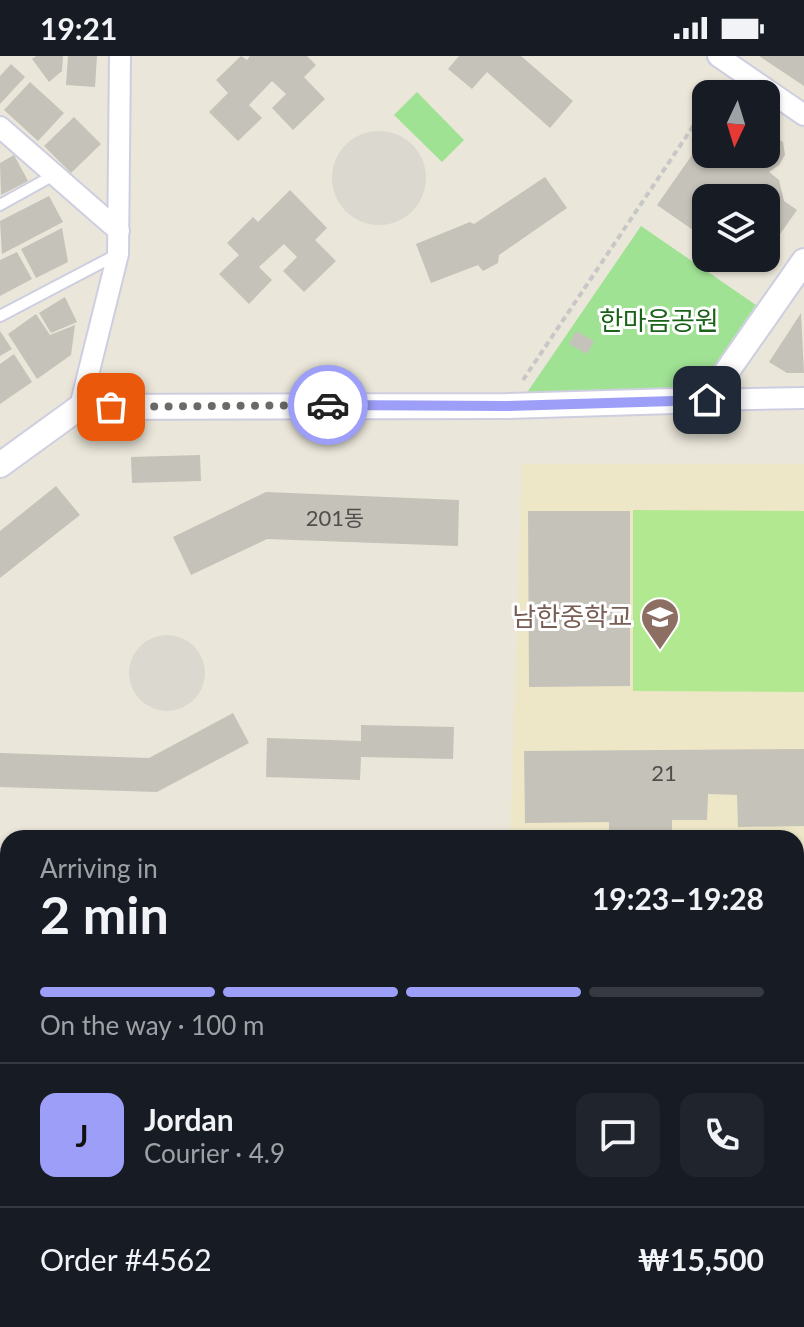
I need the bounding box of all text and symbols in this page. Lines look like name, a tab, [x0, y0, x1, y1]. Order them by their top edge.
text: 19:21	[40, 10, 117, 46]
north arrow	[692, 80, 780, 168]
map controls	[692, 80, 780, 272]
button: layers	[692, 184, 780, 272]
park label: 한마음공원	[599, 304, 719, 336]
courier	[288, 365, 368, 445]
pin	[673, 366, 741, 434]
pin	[77, 373, 145, 441]
icon: home	[685, 378, 729, 422]
icon: car	[306, 383, 350, 427]
icon: bag	[89, 385, 133, 429]
house number: 201동	[306, 504, 364, 531]
school or university icon: 남한중학교	[639, 596, 681, 651]
place label: 남한중학교	[512, 600, 632, 632]
house number: 21	[651, 759, 677, 786]
text: Arriving in	[40, 852, 158, 884]
text: 19:23–19:28	[592, 880, 764, 916]
text: 2 min	[40, 883, 169, 945]
text: On the way · 100 m	[40, 1009, 264, 1041]
button: chat	[576, 1093, 660, 1177]
button: phone	[680, 1093, 764, 1177]
text: Jordan	[144, 1101, 234, 1137]
text: J	[76, 1117, 88, 1153]
text: Courier · 4.9	[144, 1137, 285, 1169]
text: Order #4562	[40, 1241, 212, 1277]
text: ₩15,500	[638, 1241, 764, 1277]

